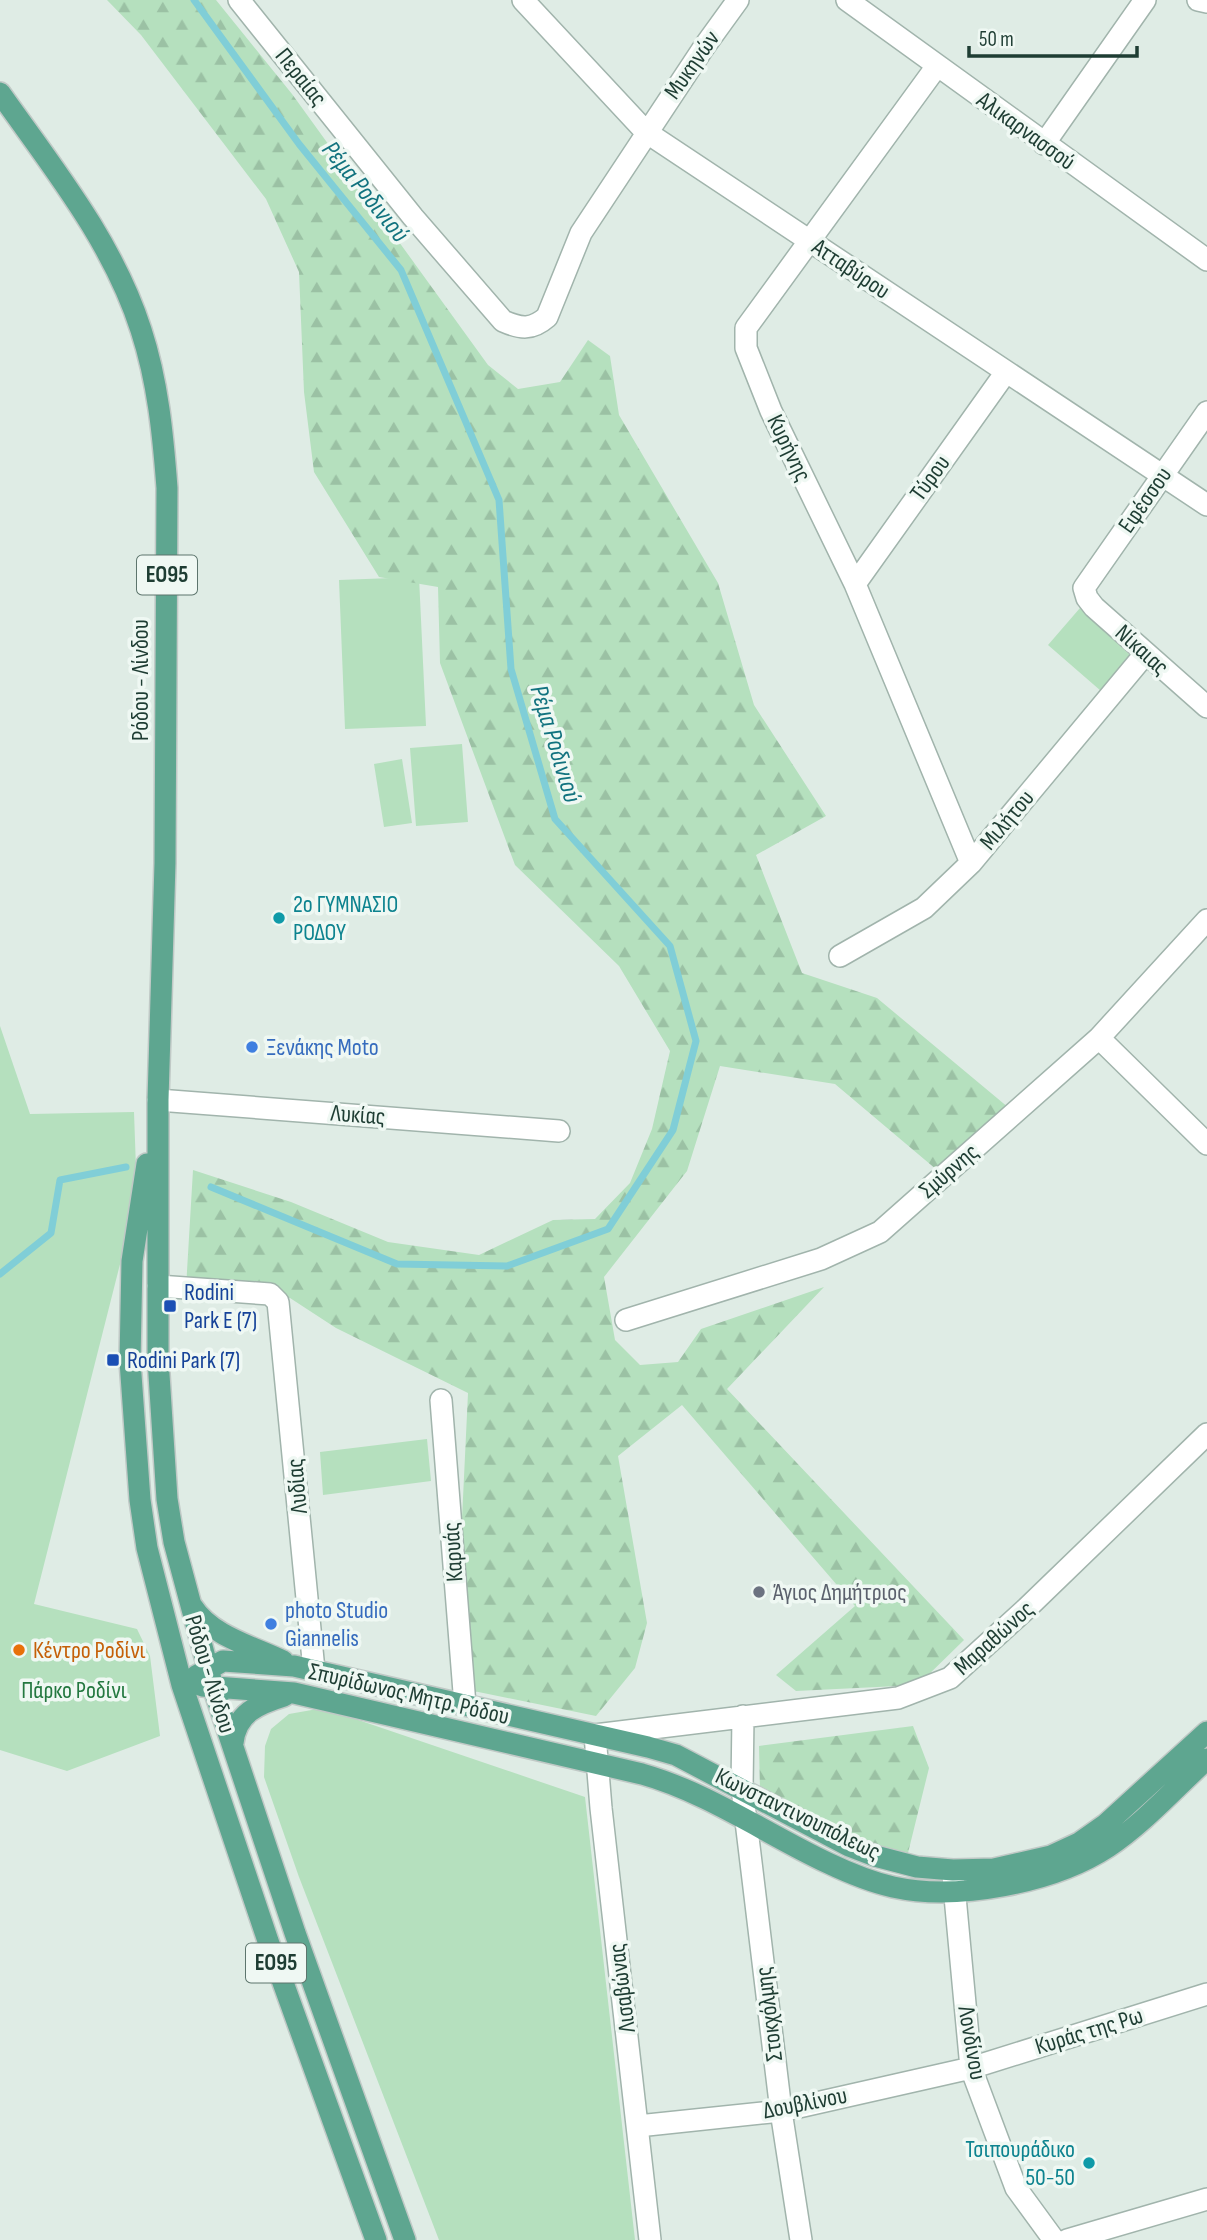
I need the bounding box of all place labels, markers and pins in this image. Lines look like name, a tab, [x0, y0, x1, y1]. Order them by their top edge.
place label: 2ο ΓΥΜΝΑΣΙΟ ΡΟΔΟΥ	[293, 890, 398, 947]
marker: 2ο ΓΥΜΝΑΣΙΟ ΡΟΔΟΥ	[271, 910, 287, 926]
place label: Ξενάκης Moto	[266, 1033, 379, 1062]
marker: Ξενάκης Moto	[244, 1039, 260, 1055]
place label: Rodini Park E (7)	[184, 1278, 257, 1335]
marker: Rodini Park E (7)	[162, 1298, 178, 1314]
place label: Rodini Park (7)	[127, 1346, 240, 1375]
marker: Rodini Park (7)	[105, 1352, 121, 1368]
place label: Άγιος Δημήτριος	[773, 1578, 907, 1607]
marker: Άγιος Δημήτριος	[751, 1584, 767, 1600]
place label: photo Studio Giannelis	[285, 1596, 388, 1653]
marker: photo Studio Giannelis	[263, 1616, 279, 1632]
place label: Κέντρο Ροδίνι	[33, 1636, 146, 1665]
marker: Κέντρο Ροδίνι	[11, 1642, 27, 1658]
place label: Τσιπουράδικο 50-50	[965, 2135, 1075, 2192]
marker: Τσιπουράδικο 50-50	[1081, 2155, 1097, 2171]

